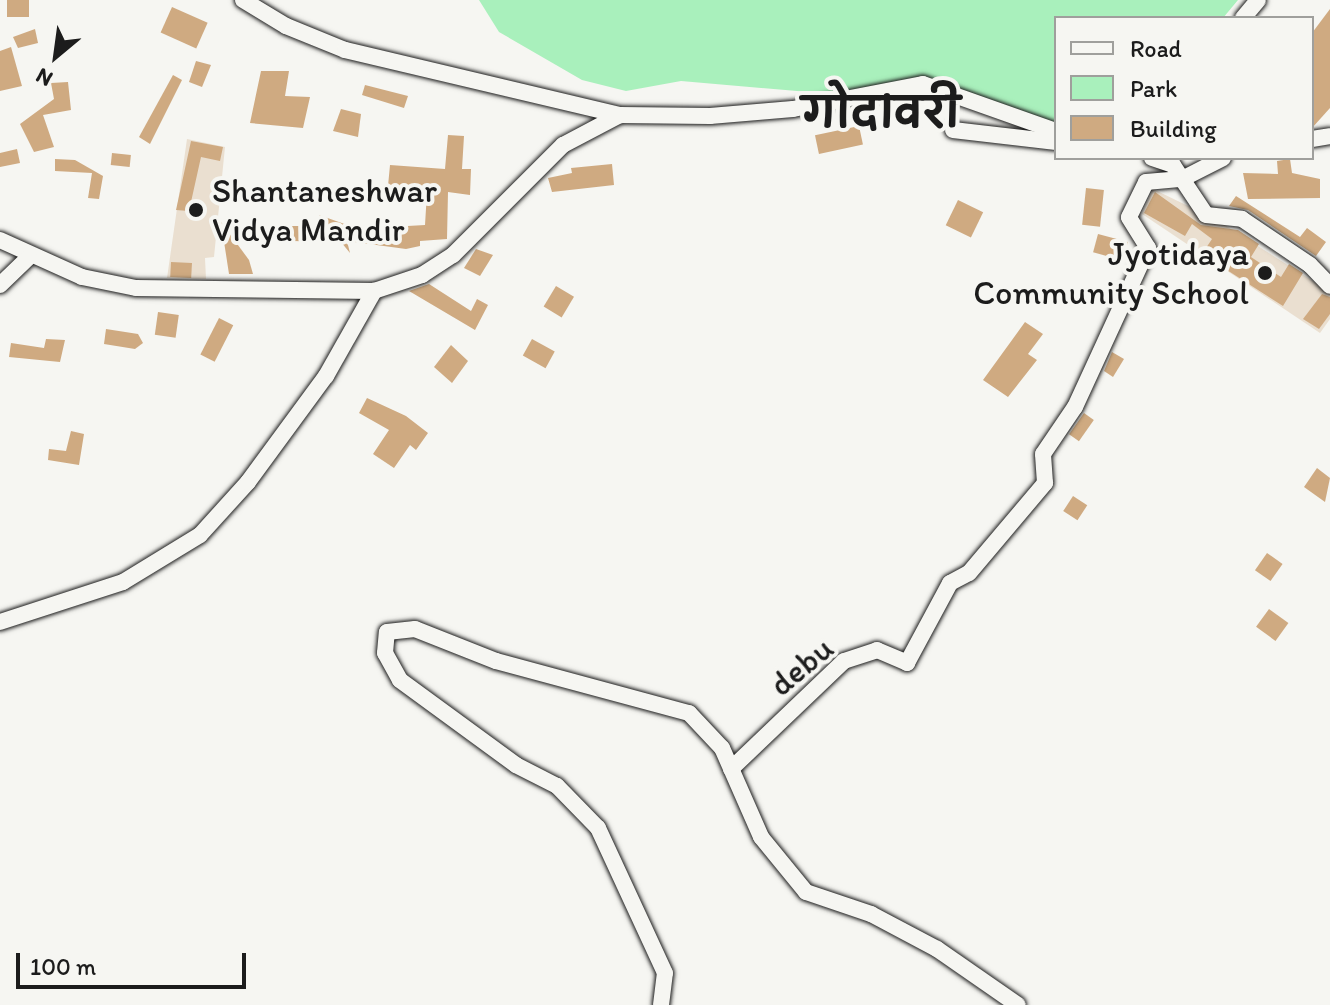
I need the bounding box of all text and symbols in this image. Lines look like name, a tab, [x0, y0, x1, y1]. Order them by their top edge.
north arrow	[16, 16, 96, 96]
legend	[1054, 16, 1314, 160]
text: Road	[1130, 34, 1182, 63]
text: N	[31, 62, 57, 93]
text: Park	[1130, 74, 1177, 103]
district label: गोदावरी	[802, 88, 960, 138]
text: Building	[1130, 114, 1217, 143]
place label: Shantaneshwar Vidya Mandir	[212, 170, 437, 250]
marker: Shantaneshwar Vidya Mandir	[187, 201, 205, 219]
place label: Jyotidaya Community School	[974, 233, 1249, 312]
marker: Jyotidaya Community School	[1256, 264, 1274, 282]
street label: debu	[761, 628, 841, 704]
scale bar	[20, 937, 250, 987]
text: 100 m	[30, 952, 96, 981]

